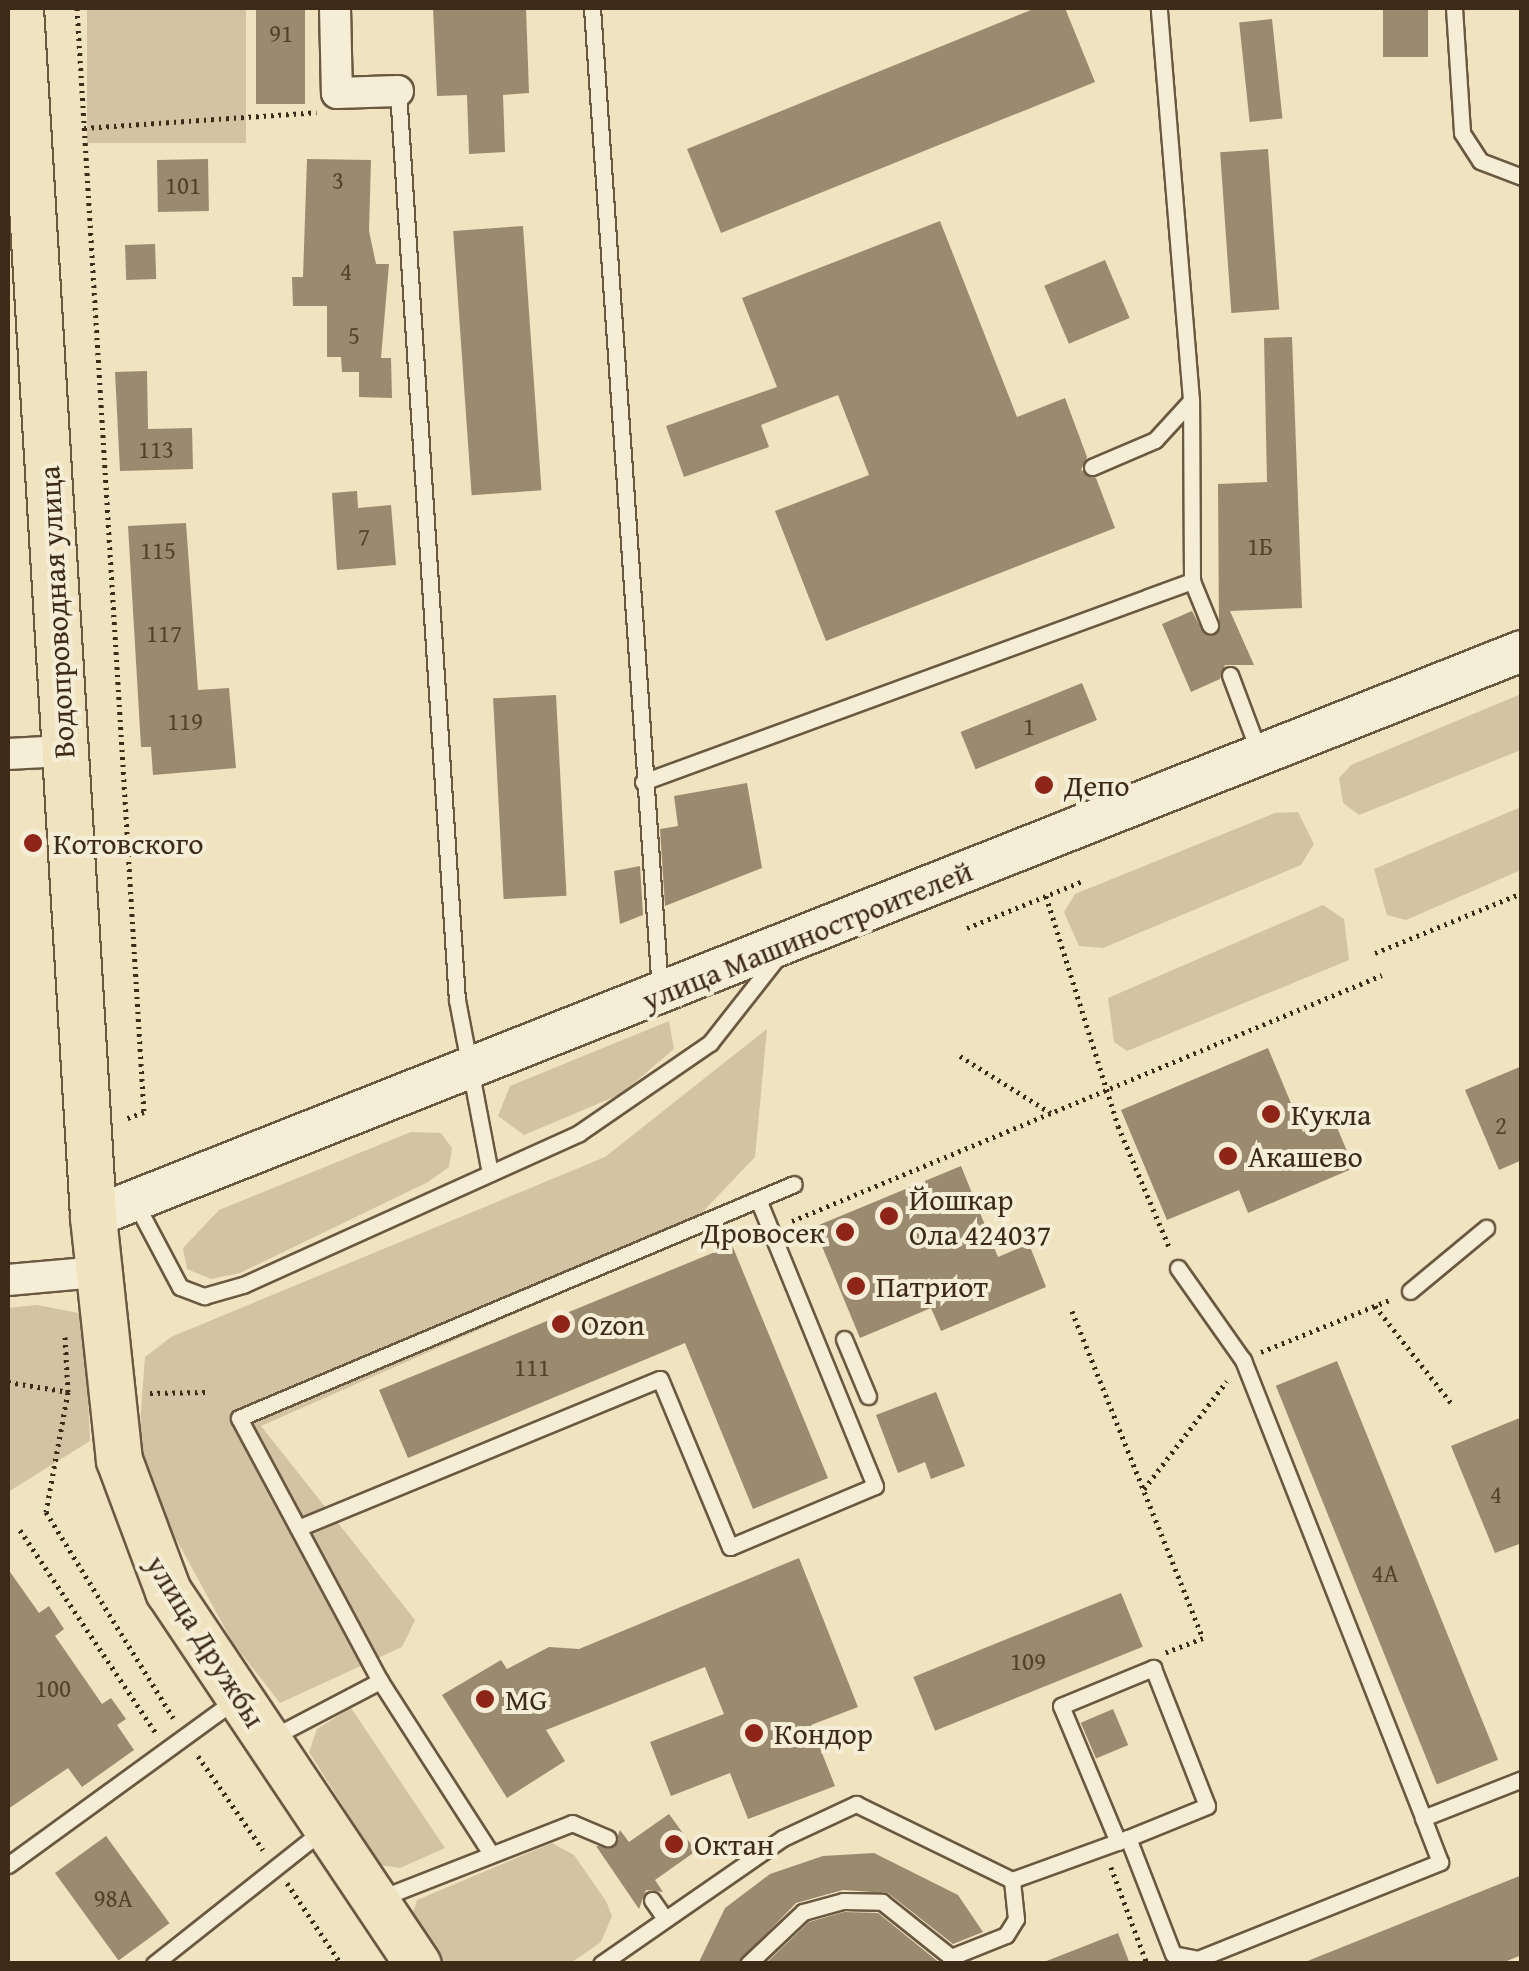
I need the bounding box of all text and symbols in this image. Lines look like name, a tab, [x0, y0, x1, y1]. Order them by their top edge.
house number: 91	[269, 18, 293, 48]
house number: 3	[332, 165, 344, 195]
house number: 101	[165, 170, 201, 200]
house number: 4	[340, 256, 352, 286]
house number: 5	[348, 320, 360, 350]
house number: 113	[138, 434, 174, 464]
street label: Водопроводная улица	[30, 465, 82, 759]
house number: 7	[358, 521, 370, 551]
house number: 1Б	[1247, 531, 1273, 561]
house number: 115	[140, 535, 176, 565]
house number: 117	[146, 618, 182, 648]
house number: 119	[167, 706, 203, 736]
house number: 1	[1023, 711, 1035, 741]
place label: Депо	[1064, 767, 1129, 803]
marker: Депо	[1033, 774, 1055, 796]
place label: Котовского	[53, 825, 203, 861]
marker: Котовского	[22, 832, 44, 854]
street label: улица Машиностроителей	[637, 852, 977, 1018]
place label: Кукла	[1291, 1096, 1371, 1132]
marker: Кукла	[1260, 1103, 1282, 1125]
house number: 2	[1495, 1110, 1507, 1140]
place label: Акашево	[1248, 1138, 1363, 1174]
marker: Акашево	[1217, 1145, 1239, 1167]
place label: Йошкар Ола 424037	[909, 1181, 1051, 1252]
marker: Йошкар Ола 424037	[878, 1205, 900, 1227]
place label: Дровосек	[701, 1214, 825, 1250]
marker: Дровосек	[834, 1221, 856, 1243]
place label: Патриот	[876, 1268, 988, 1304]
marker: Патриот	[845, 1275, 867, 1297]
place label: Ozon	[581, 1306, 645, 1342]
marker: Ozon	[550, 1313, 572, 1335]
house number: 111	[514, 1352, 550, 1382]
house number: 4	[1490, 1479, 1502, 1509]
street label: улица Дружбы	[139, 1548, 273, 1734]
house number: 4А	[1371, 1558, 1399, 1588]
house number: 109	[1010, 1646, 1046, 1676]
house number: 100	[35, 1673, 71, 1703]
place label: MG	[505, 1681, 547, 1717]
marker: MG	[474, 1688, 496, 1710]
place label: Кондор	[774, 1715, 873, 1751]
marker: Кондор	[743, 1722, 765, 1744]
place label: Октан	[694, 1826, 774, 1862]
marker: Октан	[663, 1833, 685, 1855]
house number: 98А	[93, 1883, 133, 1913]

